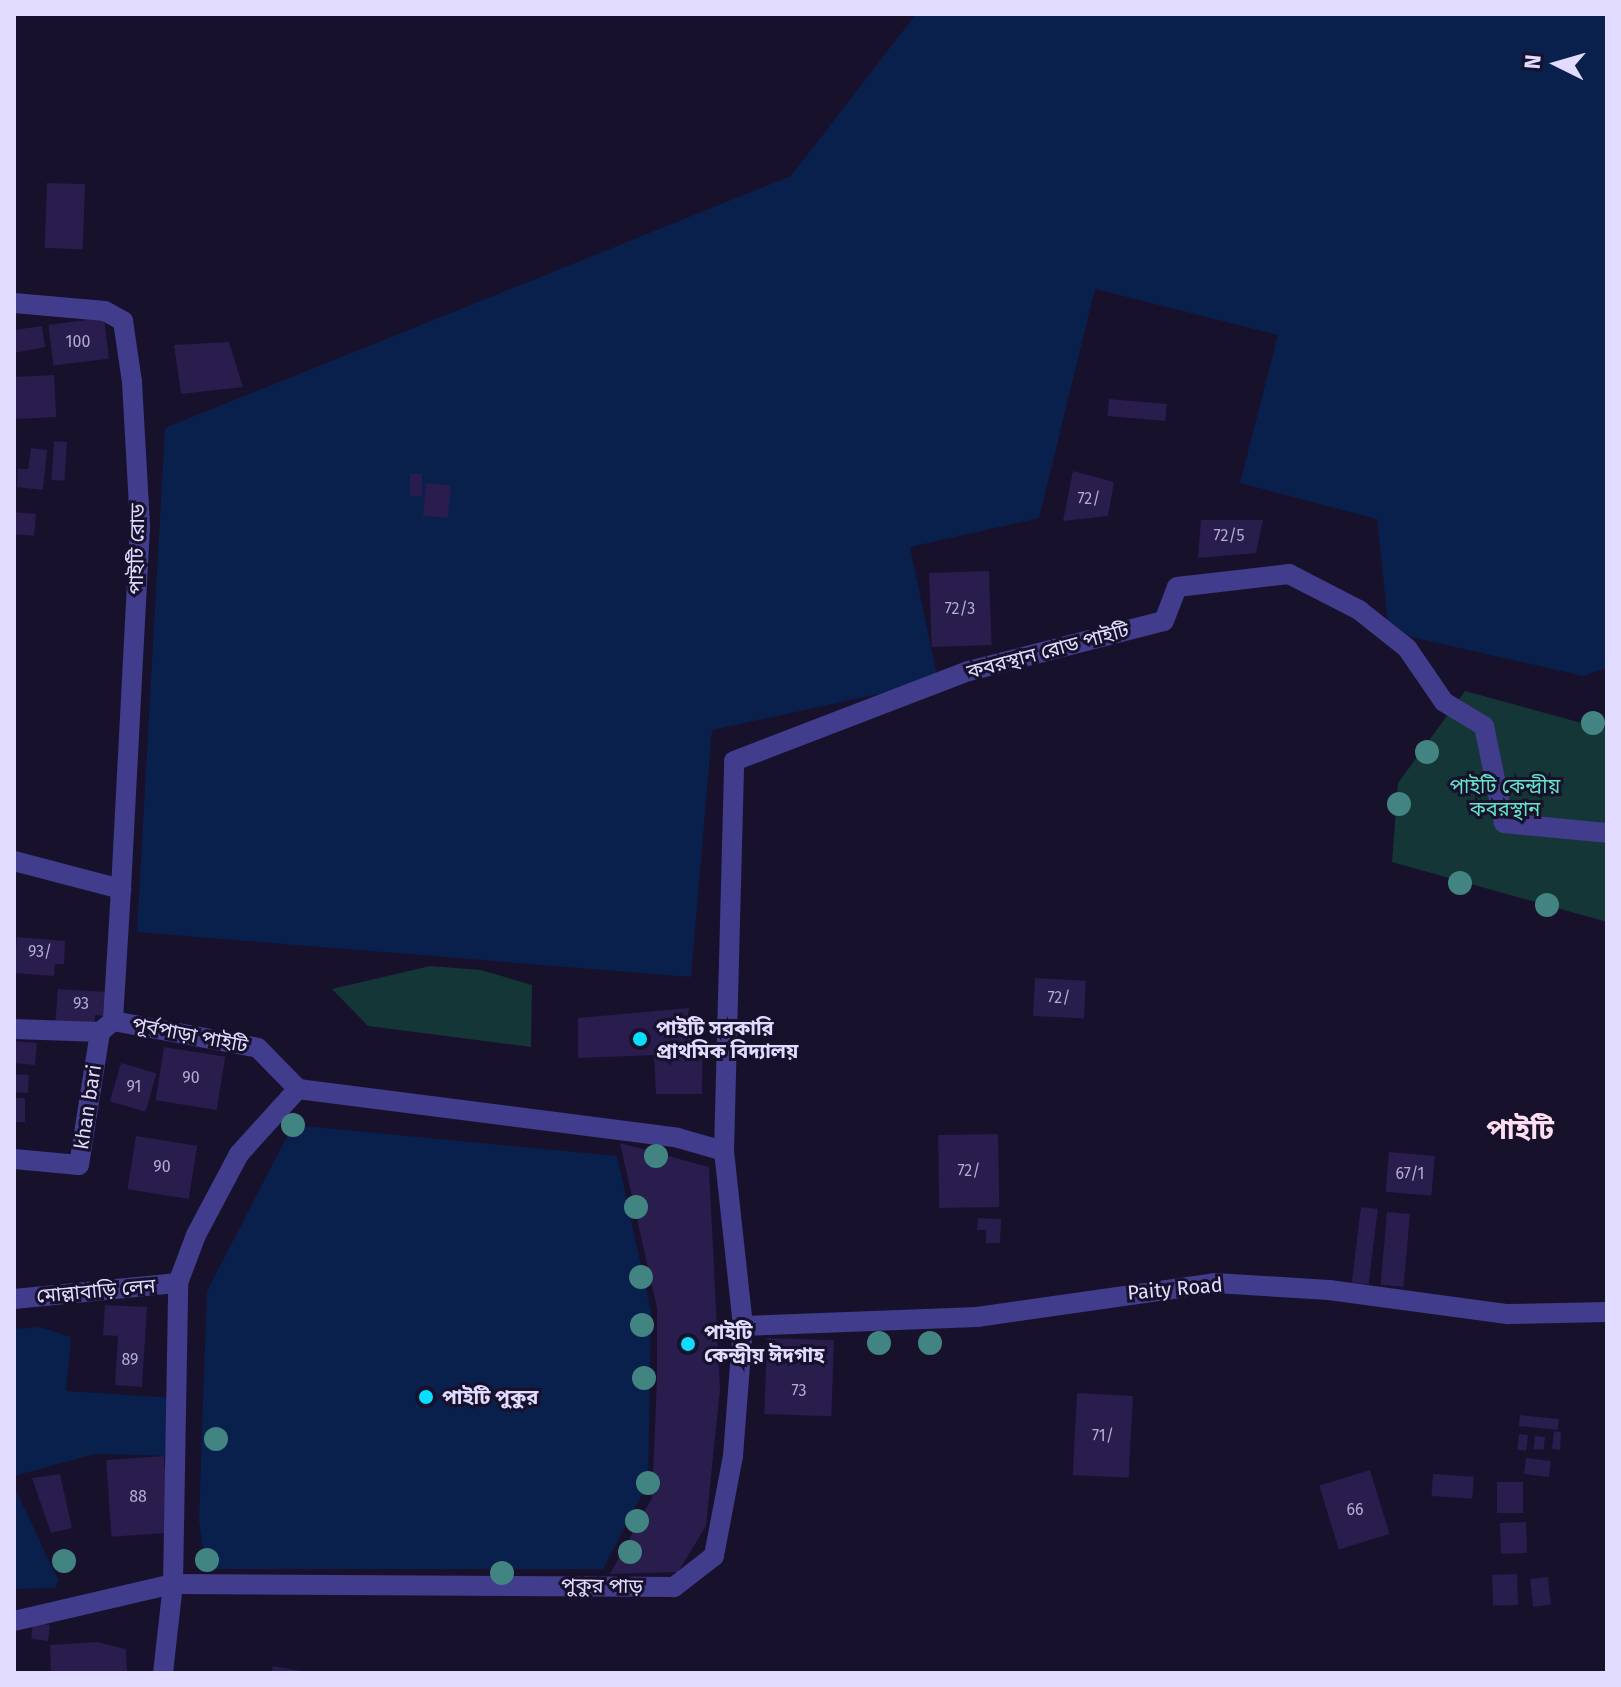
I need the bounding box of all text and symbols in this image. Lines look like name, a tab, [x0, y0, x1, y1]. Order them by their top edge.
north arrow	[1517, 24, 1597, 104]
text: N	[1519, 53, 1547, 70]
house number: 100	[66, 332, 90, 352]
house number: 72/	[1077, 489, 1101, 509]
street label: পাইটি রোড	[124, 504, 150, 594]
house number: 72/5	[1214, 526, 1244, 546]
house number: 72/3	[945, 599, 975, 619]
street label: কবরস্থান রোড পাইটি	[964, 618, 1132, 684]
park label: পাইটি কেন্দ্রীয় কবরস্থান	[1450, 774, 1560, 821]
house number: 93/	[28, 942, 52, 962]
house number: 72/	[1047, 988, 1071, 1008]
house number: 93	[73, 994, 89, 1014]
street label: পূর্বপাড়া পাইটি	[130, 1012, 250, 1058]
place label: পাইটি সরকারি প্রাথমিক বিদ্যালয়	[656, 1016, 798, 1063]
marker: পাইটি সরকারি প্রাথমিক বিদ্যালয়	[631, 1030, 649, 1048]
street label: khan bari	[69, 1063, 107, 1151]
house number: 90	[182, 1068, 200, 1088]
house number: 91	[126, 1077, 142, 1097]
district label: পাইটি	[1486, 1113, 1554, 1147]
house number: 90	[153, 1157, 171, 1177]
house number: 72/	[957, 1161, 981, 1181]
house number: 67/1	[1396, 1164, 1424, 1184]
street label: Paity Road	[1126, 1273, 1224, 1305]
street label: মোল্লাবাড়ি লেন	[35, 1274, 157, 1308]
place label: পাইটি কেন্দ্রীয় ঈদগাহ	[704, 1320, 824, 1367]
marker: পাইটি কেন্দ্রীয় ঈদগাহ	[679, 1335, 697, 1353]
house number: 89	[122, 1350, 138, 1370]
house number: 73	[792, 1381, 806, 1401]
place label: পাইটি পুকুর	[442, 1385, 538, 1409]
marker: পাইটি পুকুর	[417, 1388, 435, 1406]
house number: 71/	[1092, 1426, 1114, 1446]
house number: 88	[129, 1487, 147, 1507]
house number: 66	[1346, 1500, 1364, 1520]
street label: পুকুর পাড়	[561, 1573, 643, 1599]

